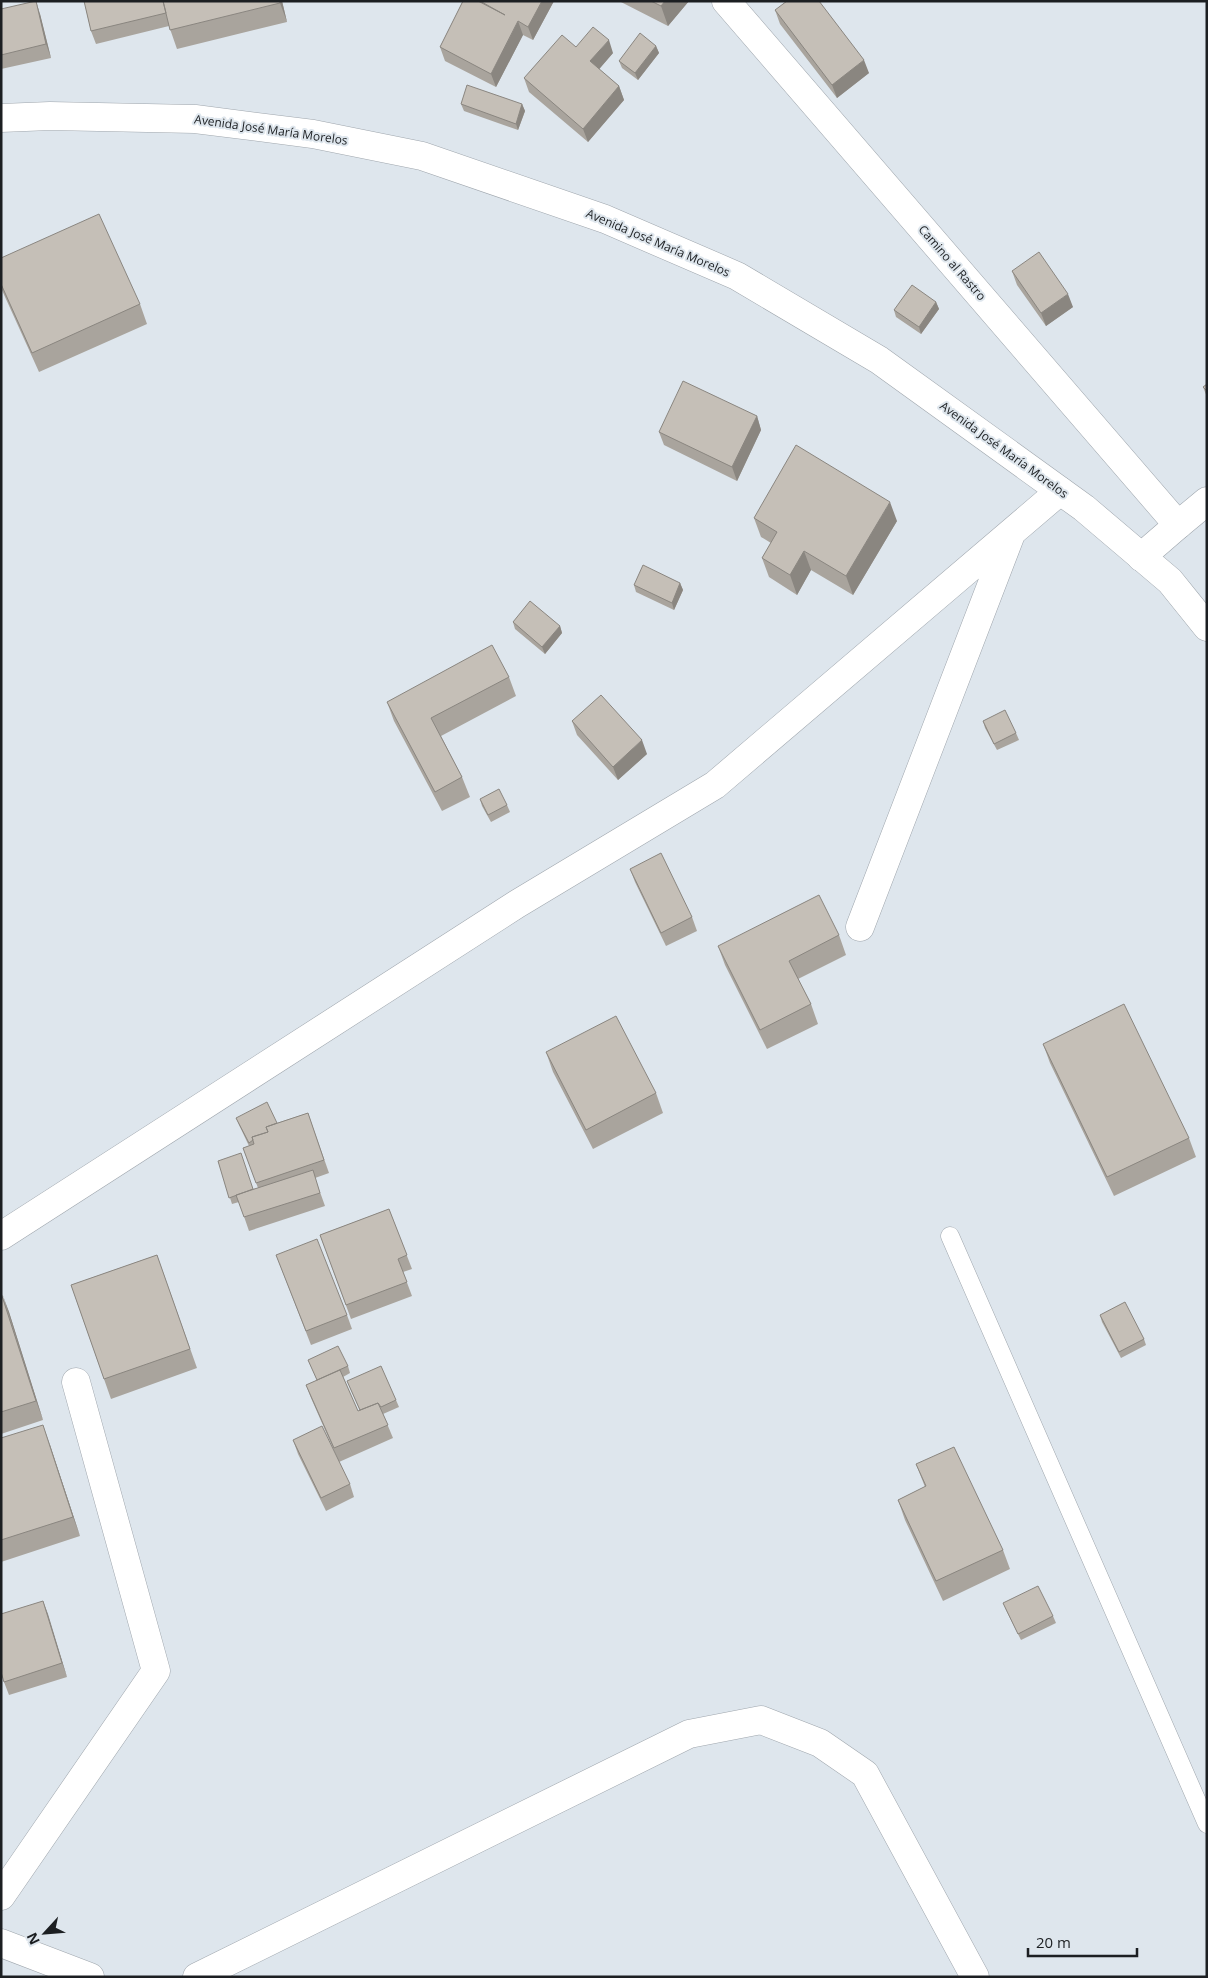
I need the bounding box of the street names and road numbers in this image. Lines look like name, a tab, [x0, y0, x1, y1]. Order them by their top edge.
street label: Avenida José María Morelos	[193, 110, 349, 149]
street label: Avenida José María Morelos	[584, 205, 733, 281]
street label: Camino al Rastro	[915, 221, 990, 304]
street label: Avenida José María Morelos	[937, 397, 1072, 502]

